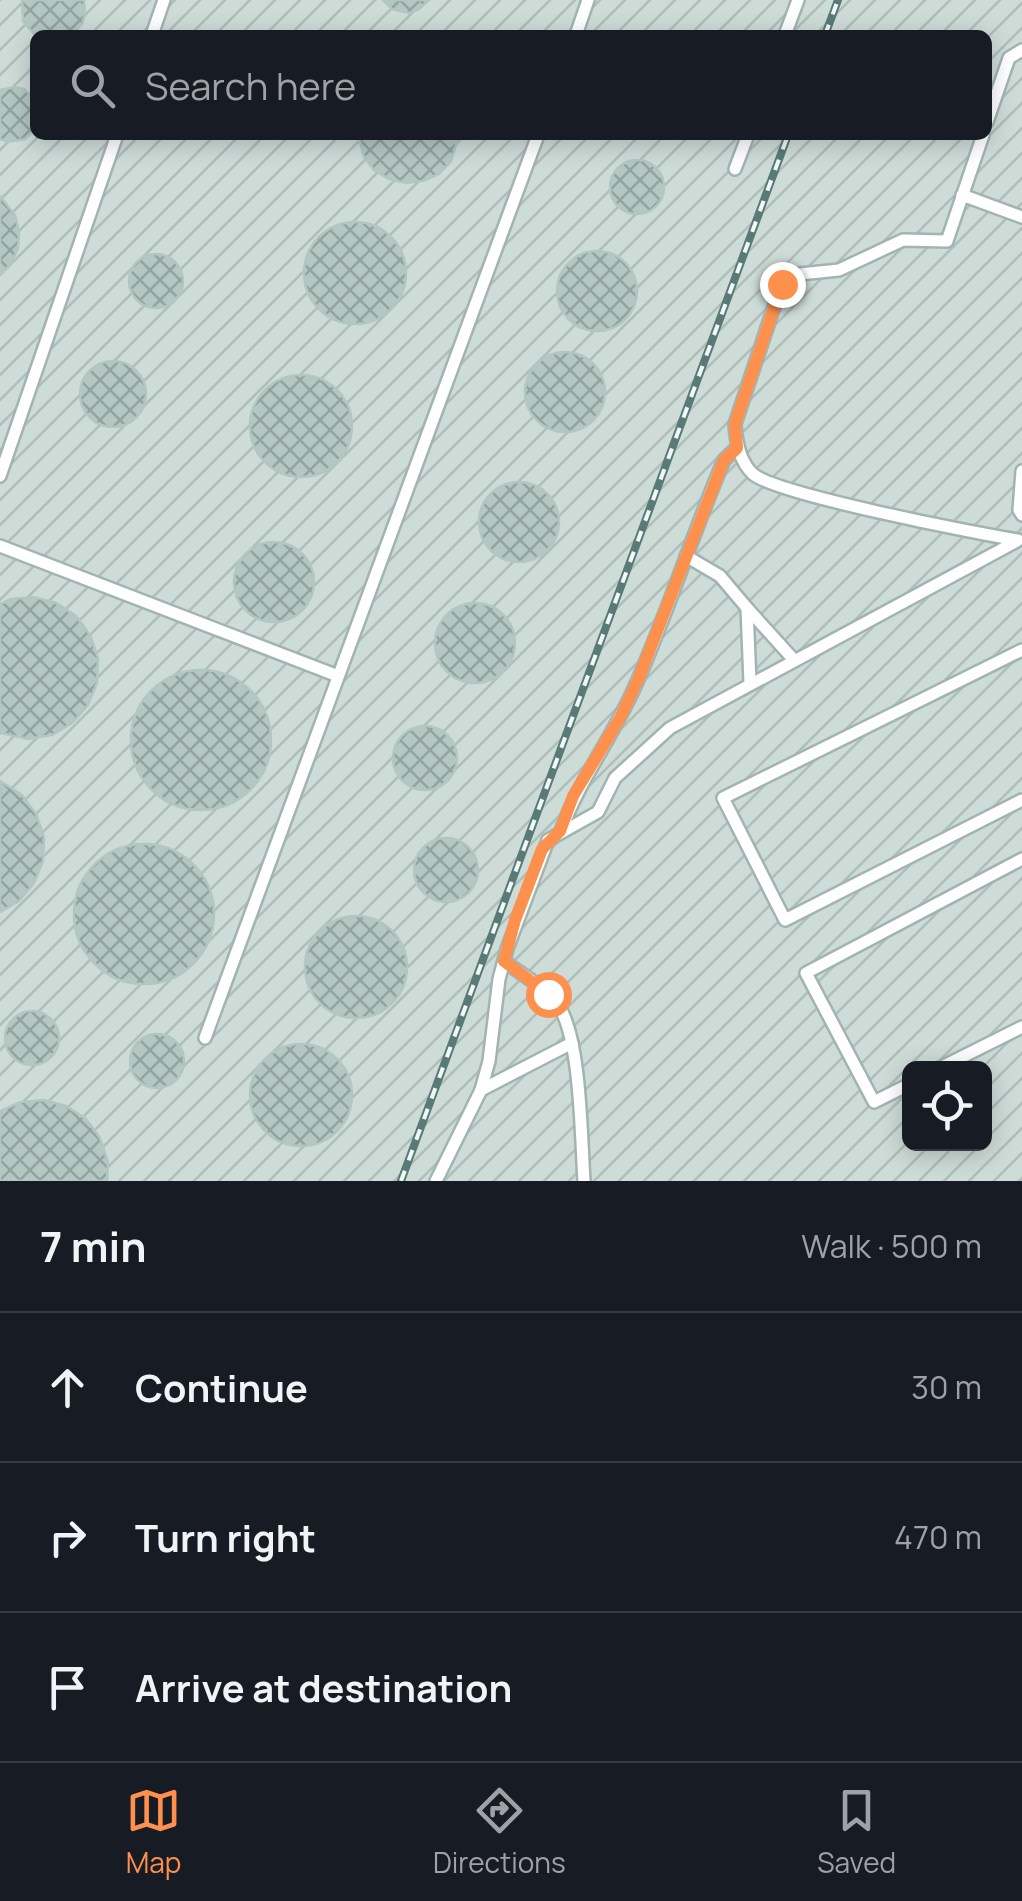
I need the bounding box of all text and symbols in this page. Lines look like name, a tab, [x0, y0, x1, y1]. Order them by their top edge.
search box	[30, 30, 992, 140]
icon: search	[65, 58, 120, 113]
text: Search here	[145, 59, 356, 111]
route end	[760, 262, 806, 308]
route start	[526, 972, 572, 1018]
map controls	[902, 1061, 992, 1151]
button: locate	[902, 1061, 992, 1151]
text: 7 min	[40, 1217, 147, 1275]
text: Walk · 500 m	[801, 1224, 982, 1268]
icon: ahead	[40, 1360, 95, 1415]
text: Continue	[135, 1361, 308, 1413]
text: 30 m	[911, 1365, 982, 1409]
icon: right	[40, 1510, 95, 1565]
text: Turn right	[135, 1511, 316, 1563]
text: 470 m	[894, 1515, 982, 1559]
icon: arrive	[40, 1660, 95, 1715]
text: Arrive at destination	[135, 1661, 512, 1713]
tab: Map	[126, 1783, 181, 1881]
tab: Directions	[433, 1783, 566, 1881]
tab: Saved	[817, 1783, 896, 1881]

